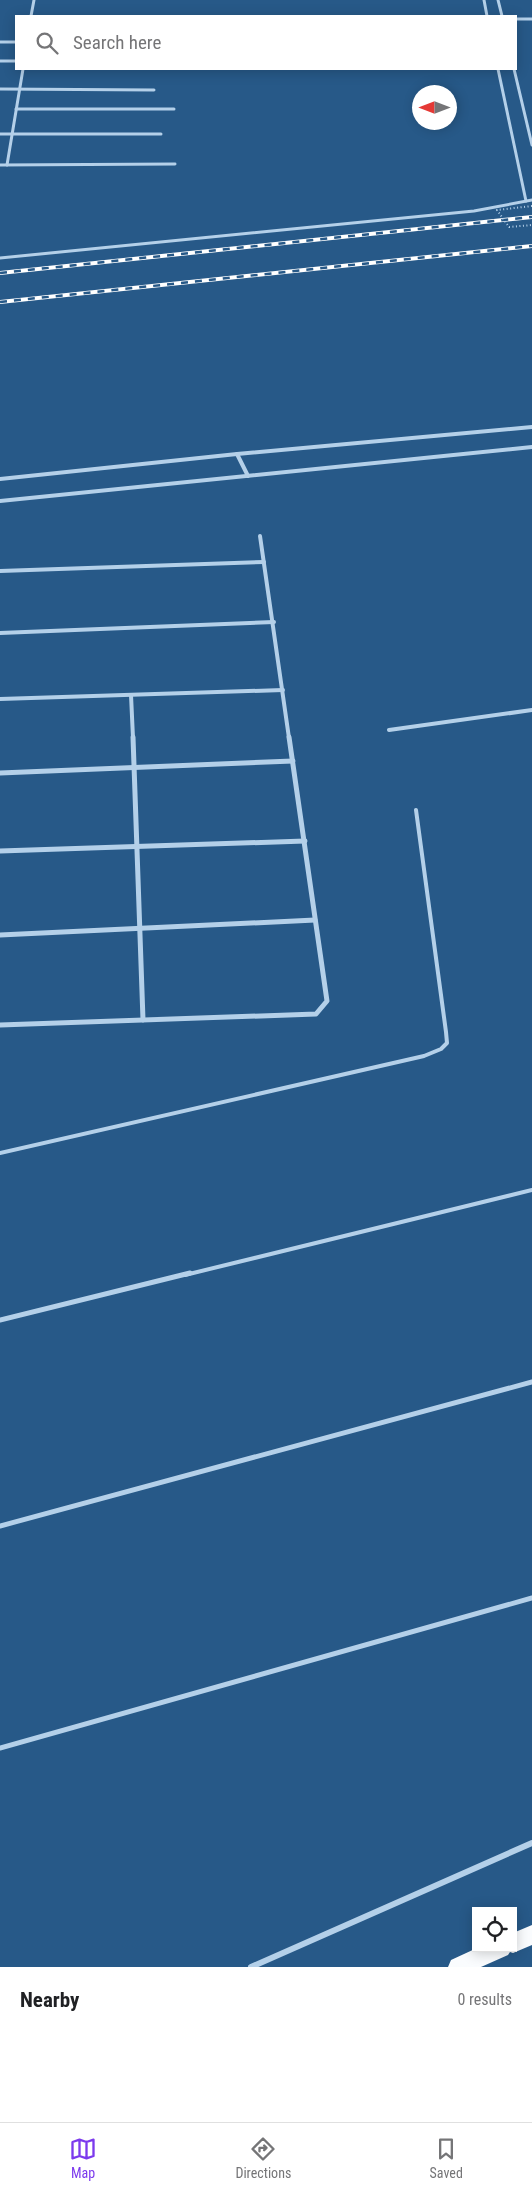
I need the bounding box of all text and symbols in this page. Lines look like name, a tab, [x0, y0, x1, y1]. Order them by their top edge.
search box	[15, 15, 517, 70]
icon: search	[33, 29, 61, 57]
text: Search here	[73, 31, 161, 54]
north arrow	[412, 85, 457, 130]
map controls	[472, 1907, 517, 1952]
button: locate	[472, 1907, 517, 1952]
text: Nearby	[20, 1988, 79, 2012]
text: 0 results	[457, 1990, 512, 2009]
tab: Map	[69, 2135, 97, 2181]
tab: Directions	[235, 2135, 291, 2181]
tab: Saved	[430, 2135, 463, 2181]

